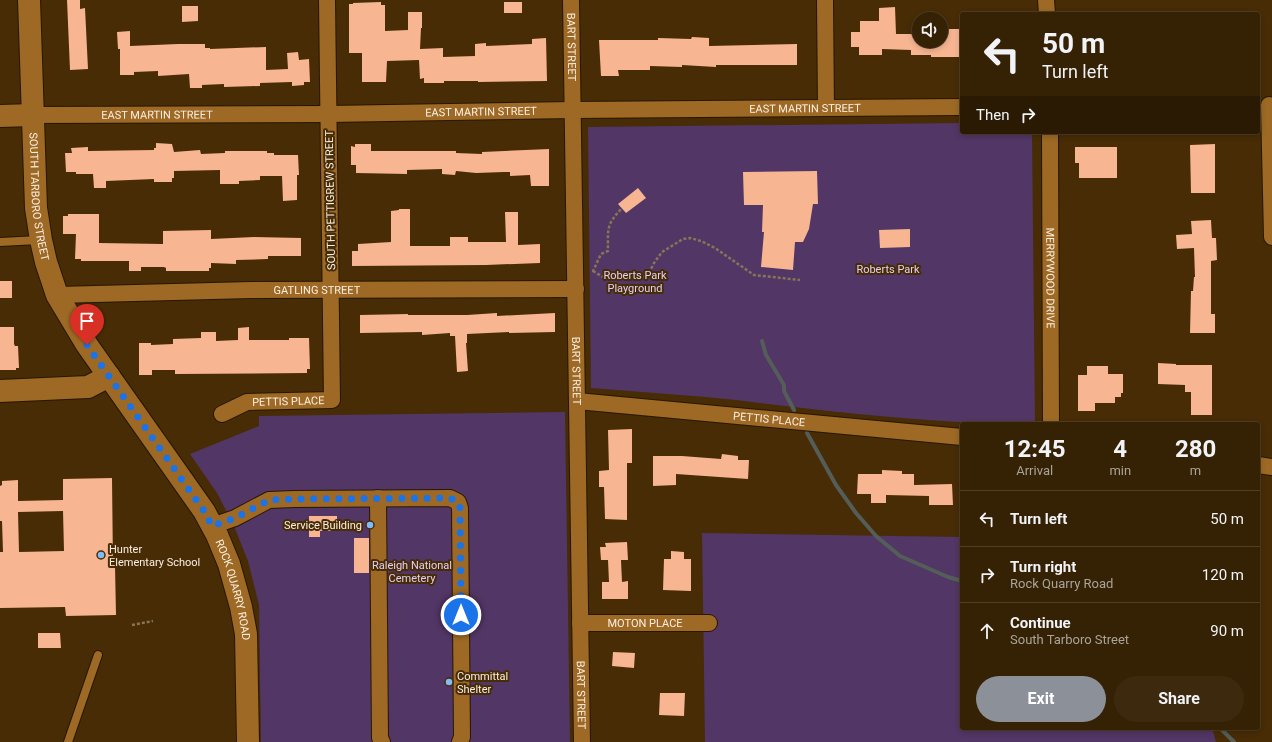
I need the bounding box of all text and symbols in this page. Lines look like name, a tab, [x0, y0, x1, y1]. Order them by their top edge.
map controls	[912, 12, 948, 48]
button: sound	[912, 12, 948, 48]
street label: BART STREET	[564, 13, 578, 82]
text: 50 m	[1042, 27, 1105, 60]
icon: left	[976, 28, 1028, 80]
text: Turn left	[1042, 61, 1108, 82]
street label: EAST MARTIN STREET	[749, 102, 861, 116]
icon: right	[1017, 104, 1039, 126]
street label: EAST MARTIN STREET	[425, 105, 537, 119]
text: Then	[976, 106, 1009, 124]
street label: EAST MARTIN STREET	[101, 108, 213, 122]
street label: SOUTH PETTIGREW STREET	[323, 129, 338, 270]
street label: SOUTH TARBORO STREET	[26, 132, 52, 262]
street label: MERRYWOOD DRIVE	[1043, 227, 1057, 329]
park label: Roberts Park	[856, 263, 920, 276]
park label: Roberts Park Playground	[603, 269, 667, 295]
street label: GATLING STREET	[274, 284, 361, 297]
pin	[70, 304, 104, 345]
icon: arrive	[76, 310, 98, 332]
street label: BART STREET	[569, 337, 583, 406]
street label: PETTIS PLACE	[252, 394, 325, 409]
street label: PETTIS PLACE	[732, 410, 806, 429]
text: 12:45	[1004, 435, 1066, 463]
text: 4	[1113, 435, 1127, 463]
text: 280	[1175, 435, 1216, 463]
text: Arrival	[1016, 463, 1053, 478]
text: min	[1109, 463, 1131, 478]
text: m	[1190, 463, 1201, 478]
icon: left	[976, 508, 998, 530]
text: Turn left	[1010, 510, 1067, 528]
text: 50 m	[1210, 510, 1244, 528]
place label: Service Building	[284, 519, 362, 532]
marker: Service Building	[365, 520, 375, 530]
street label: ROCK QUARRY ROAD	[213, 538, 252, 640]
place label: Hunter Elementary School	[109, 543, 200, 569]
marker: Hunter Elementary School	[96, 550, 106, 560]
text: Turn right	[1010, 558, 1076, 576]
park label: Raleigh National Cemetery	[372, 559, 452, 585]
icon: right	[976, 564, 998, 586]
text: 120 m	[1202, 566, 1244, 584]
text: Rock Quarry Road	[1010, 576, 1113, 591]
position arrow	[440, 594, 482, 636]
text: Continue	[1010, 614, 1071, 632]
street label: MOTON PLACE	[607, 617, 683, 630]
icon: ahead	[976, 620, 998, 642]
text: 90 m	[1210, 622, 1244, 640]
text: South Tarboro Street	[1010, 632, 1129, 647]
street label: BART STREET	[574, 661, 588, 730]
place label: Committal Shelter	[457, 670, 508, 696]
button: Exit	[976, 676, 1106, 722]
button: Share	[1114, 676, 1244, 722]
marker: Committal Shelter	[444, 677, 454, 687]

